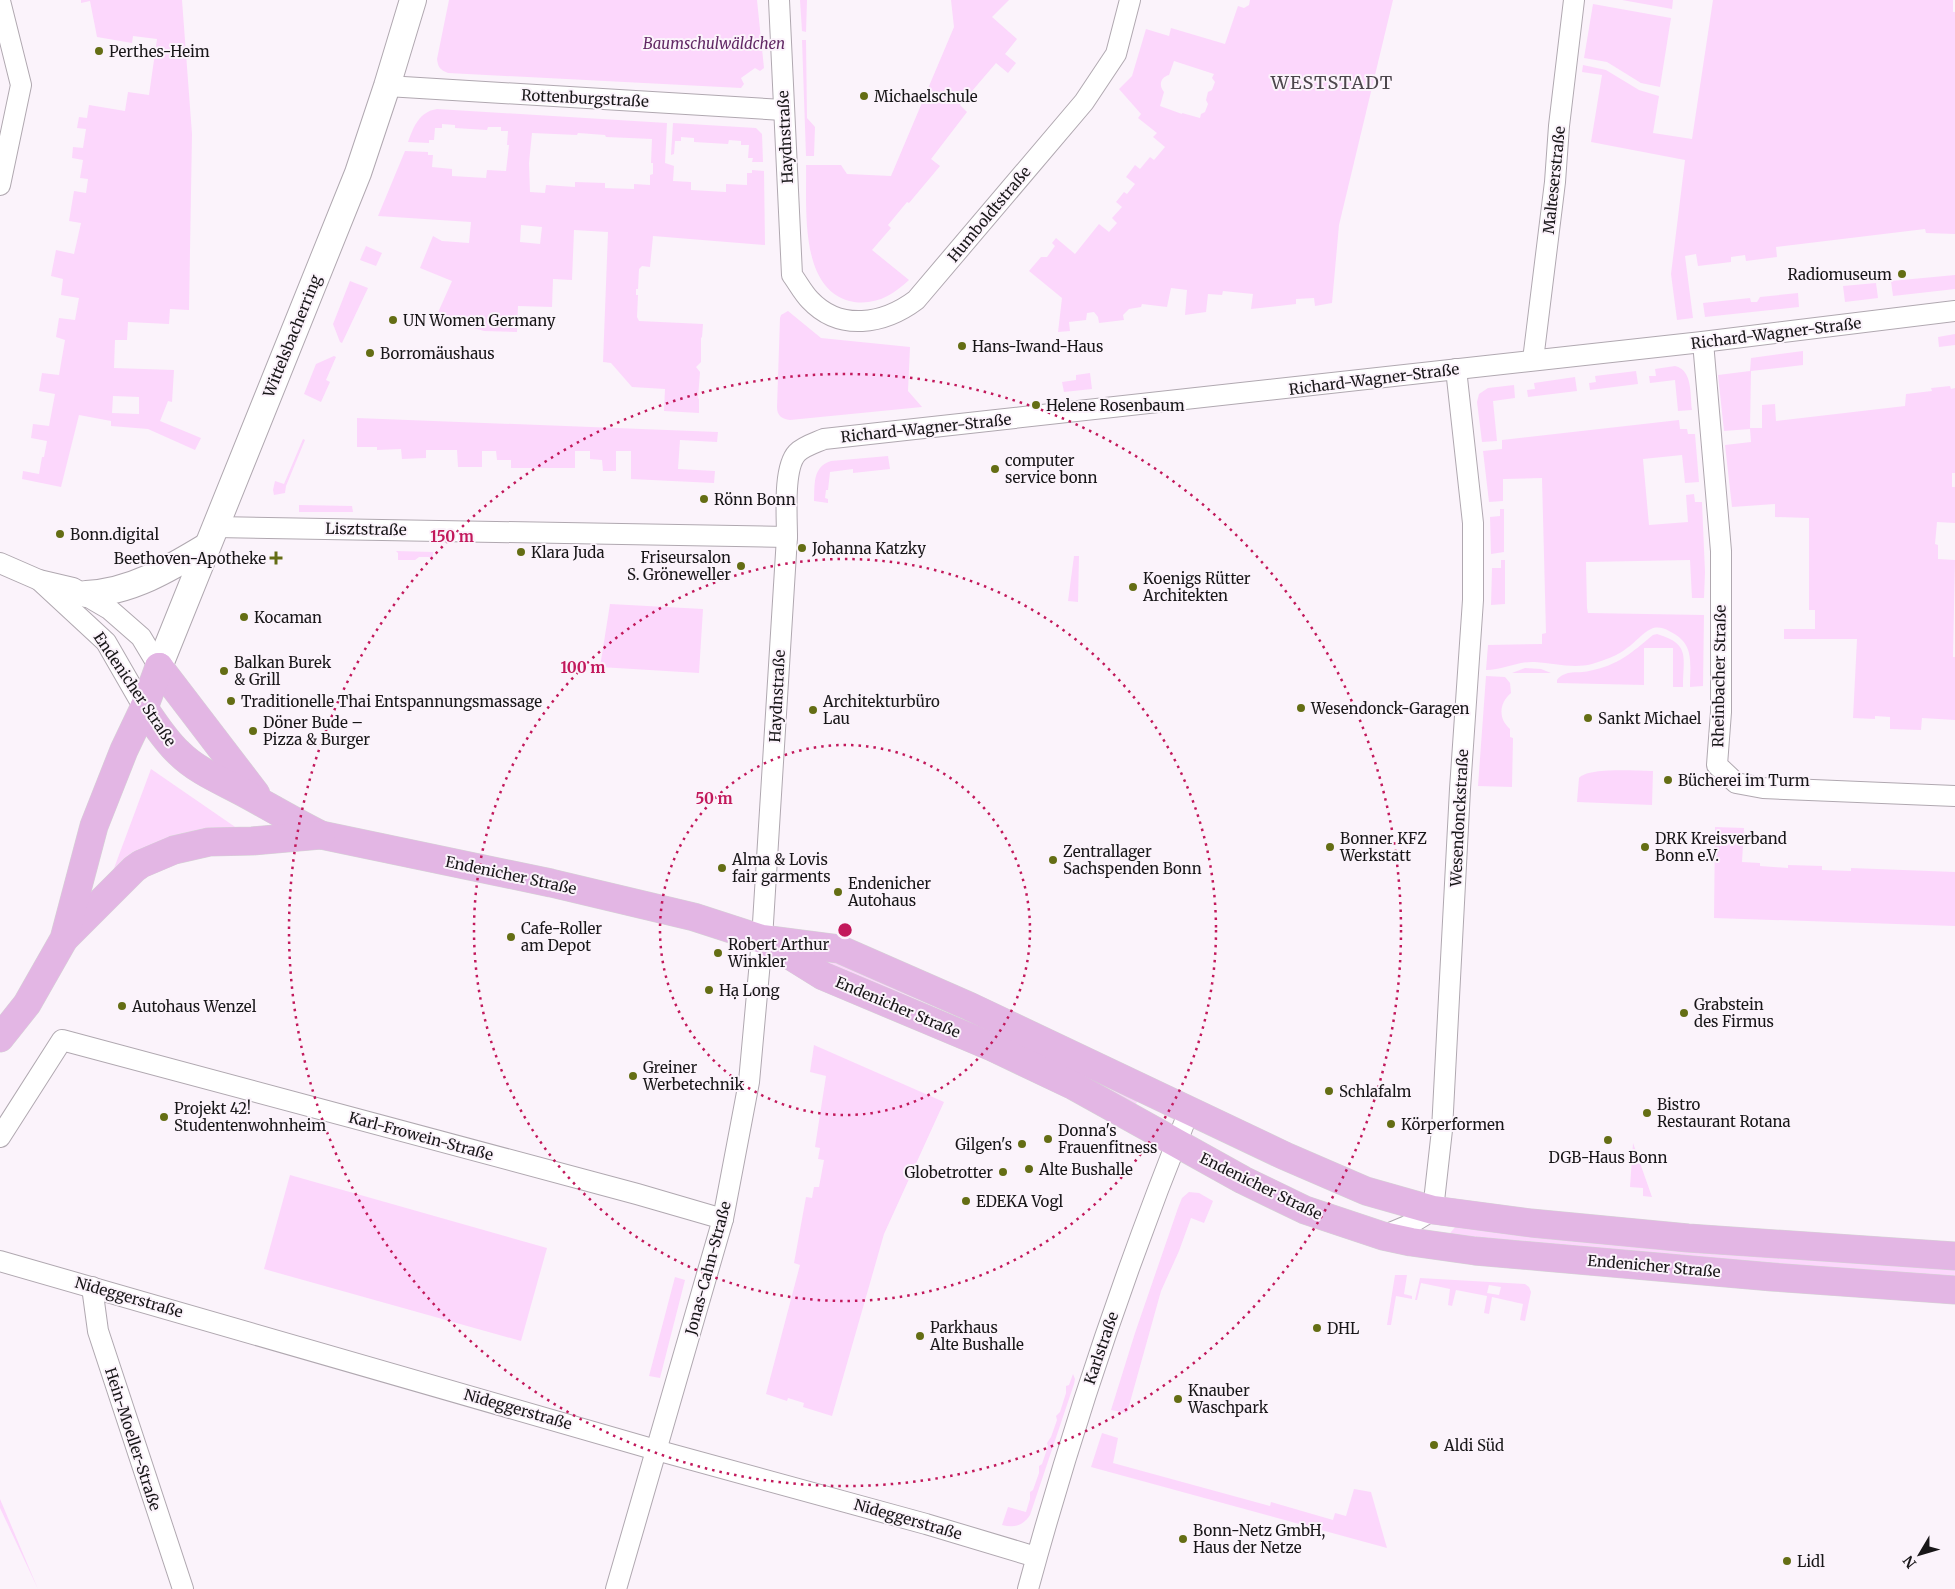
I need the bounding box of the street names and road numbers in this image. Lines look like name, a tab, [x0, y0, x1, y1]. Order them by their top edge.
street label: Rottenburgstraße	[521, 85, 649, 111]
street label: Haydnstraße	[773, 90, 797, 184]
street label: Malteserstraße	[1539, 125, 1569, 235]
street label: Humboldtstraße	[943, 162, 1035, 266]
street label: Wittelsbacherring	[258, 272, 325, 401]
street label: Richard-Wagner-Straße	[1690, 313, 1862, 353]
street label: Richard-Wagner-Straße	[1288, 359, 1460, 399]
street label: Richard-Wagner-Straße	[840, 410, 1012, 446]
street label: Lisztstraße	[325, 519, 407, 539]
street label: Rheinbacher Straße	[1708, 604, 1730, 747]
street label: Endenicher Straße	[90, 628, 180, 750]
street label: Haydnstraße	[765, 649, 789, 743]
street label: Wesendonckstraße	[1446, 748, 1472, 888]
street label: Endenicher Straße	[444, 852, 579, 898]
street label: Endenicher Straße	[833, 972, 963, 1042]
street label: Karl-Frowein-Straße	[347, 1108, 495, 1164]
street label: Endenicher Straße	[1197, 1148, 1325, 1224]
street label: Jonas-Cahn-Straße	[681, 1199, 735, 1338]
street label: Endenicher Straße	[1587, 1251, 1722, 1281]
street label: Nideggerstraße	[73, 1273, 185, 1322]
street label: Karlstraße	[1080, 1309, 1122, 1387]
street label: Hein-Moeller-Straße	[101, 1365, 165, 1513]
street label: Nideggerstraße	[462, 1385, 574, 1434]
street label: Nideggerstraße	[852, 1495, 964, 1544]

